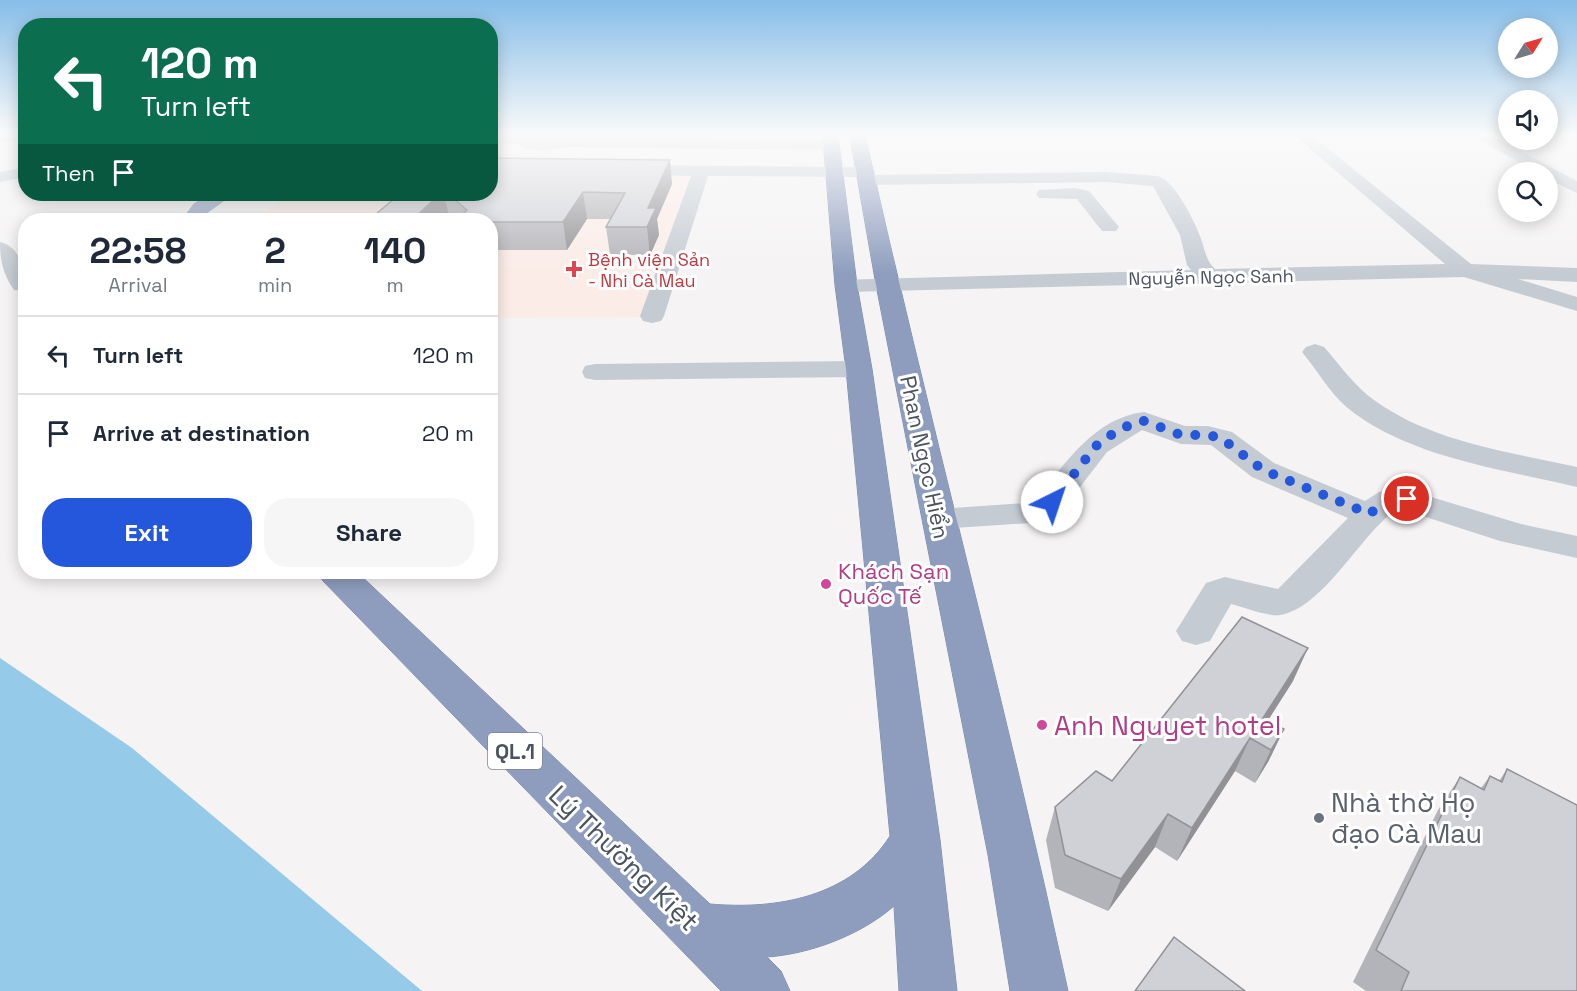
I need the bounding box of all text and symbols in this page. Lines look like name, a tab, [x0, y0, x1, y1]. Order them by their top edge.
north arrow	[1498, 18, 1558, 78]
map controls	[1498, 18, 1558, 222]
text: 120 m	[141, 37, 259, 90]
icon: left	[42, 42, 120, 120]
text: Turn left	[141, 89, 251, 124]
button: sound	[1498, 90, 1558, 150]
icon: arrive	[107, 156, 140, 189]
text: Then	[42, 159, 95, 187]
button: search	[1498, 162, 1558, 222]
text: 22:58	[90, 228, 186, 274]
text: 2	[264, 228, 286, 274]
text: 140	[364, 228, 426, 274]
place label: Bệnh viện Sản - Nhi Cà Mau	[588, 248, 710, 292]
marker: Bệnh viện Sản - Nhi Cà Mau	[565, 260, 583, 278]
street label: Nguyễn Ngọc Sanh	[1128, 264, 1294, 290]
text: Arrival	[108, 272, 168, 298]
text: min	[258, 272, 292, 298]
text: m	[387, 272, 404, 298]
icon: left	[42, 339, 75, 372]
text: Turn left	[93, 341, 183, 369]
text: 120 m	[413, 341, 474, 369]
street label: Phan Ngọc Hiển	[894, 373, 956, 541]
icon: arrive	[42, 417, 75, 450]
text: Arrive at destination	[93, 419, 310, 447]
text: 20 m	[422, 419, 474, 447]
position arrow	[1020, 470, 1084, 534]
pin	[1381, 473, 1432, 524]
icon: arrive	[1390, 482, 1423, 515]
button: Exit	[42, 498, 252, 567]
button: Share	[264, 498, 474, 567]
place label: Khách Sạn Quốc Tế	[838, 557, 949, 610]
marker: Khách Sạn Quốc Tế	[819, 577, 833, 591]
place label: Anh Nguyet hotel	[1054, 708, 1281, 743]
marker: Anh Nguyet hotel	[1035, 718, 1049, 732]
road number: QL.1	[488, 733, 542, 769]
street label: Lý Thường Kiệt	[542, 777, 706, 939]
place label: Nhà thờ Họ đạo Cà Mau	[1331, 785, 1482, 851]
marker: Nhà thờ Họ đạo Cà Mau	[1312, 811, 1326, 825]

